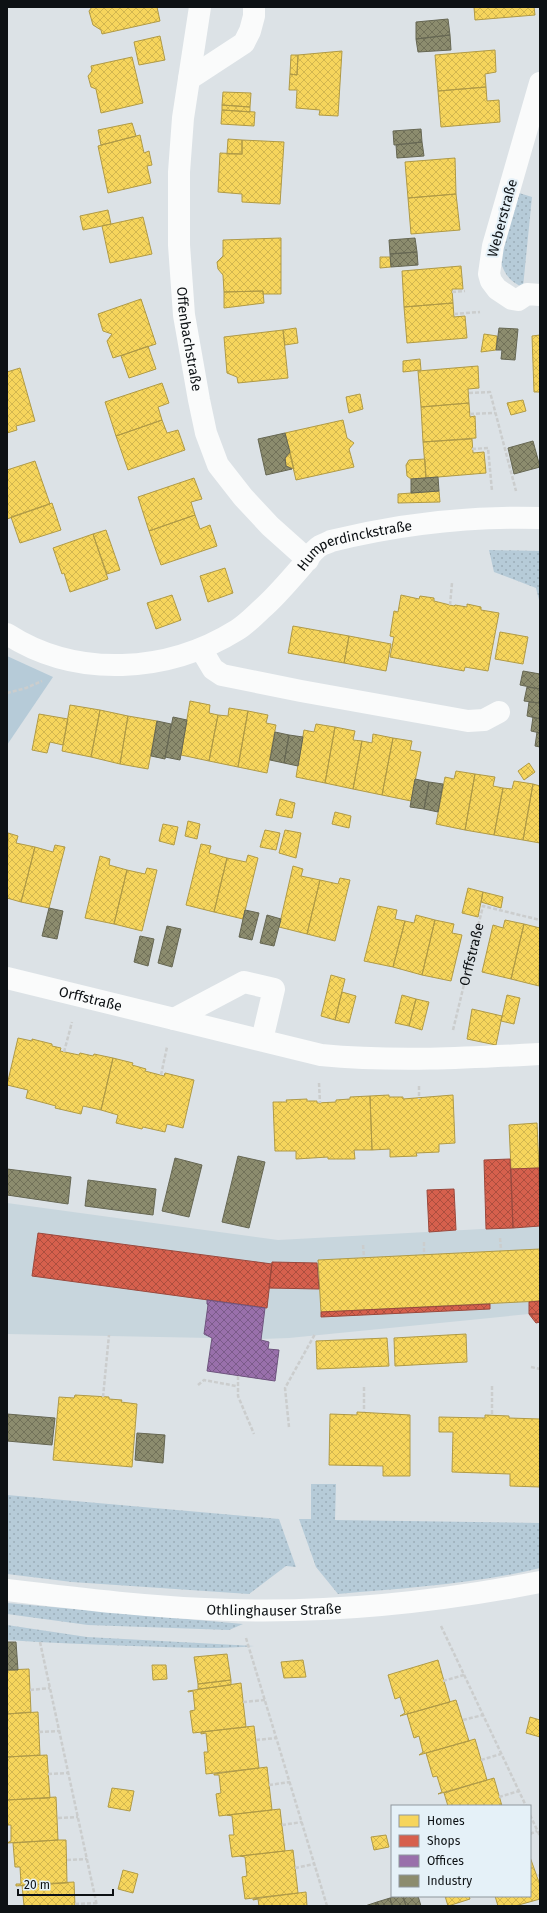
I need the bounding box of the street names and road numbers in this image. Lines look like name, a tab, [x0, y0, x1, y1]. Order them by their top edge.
street label: Weberstraße	[484, 177, 521, 259]
street label: Offenbachstraße	[173, 286, 205, 393]
street label: Humperdinckstraße	[294, 517, 413, 574]
street label: Orffstraße	[456, 921, 488, 988]
street label: Orffstraße	[57, 983, 124, 1015]
street label: Othlinghauser Straße	[206, 1600, 342, 1619]

